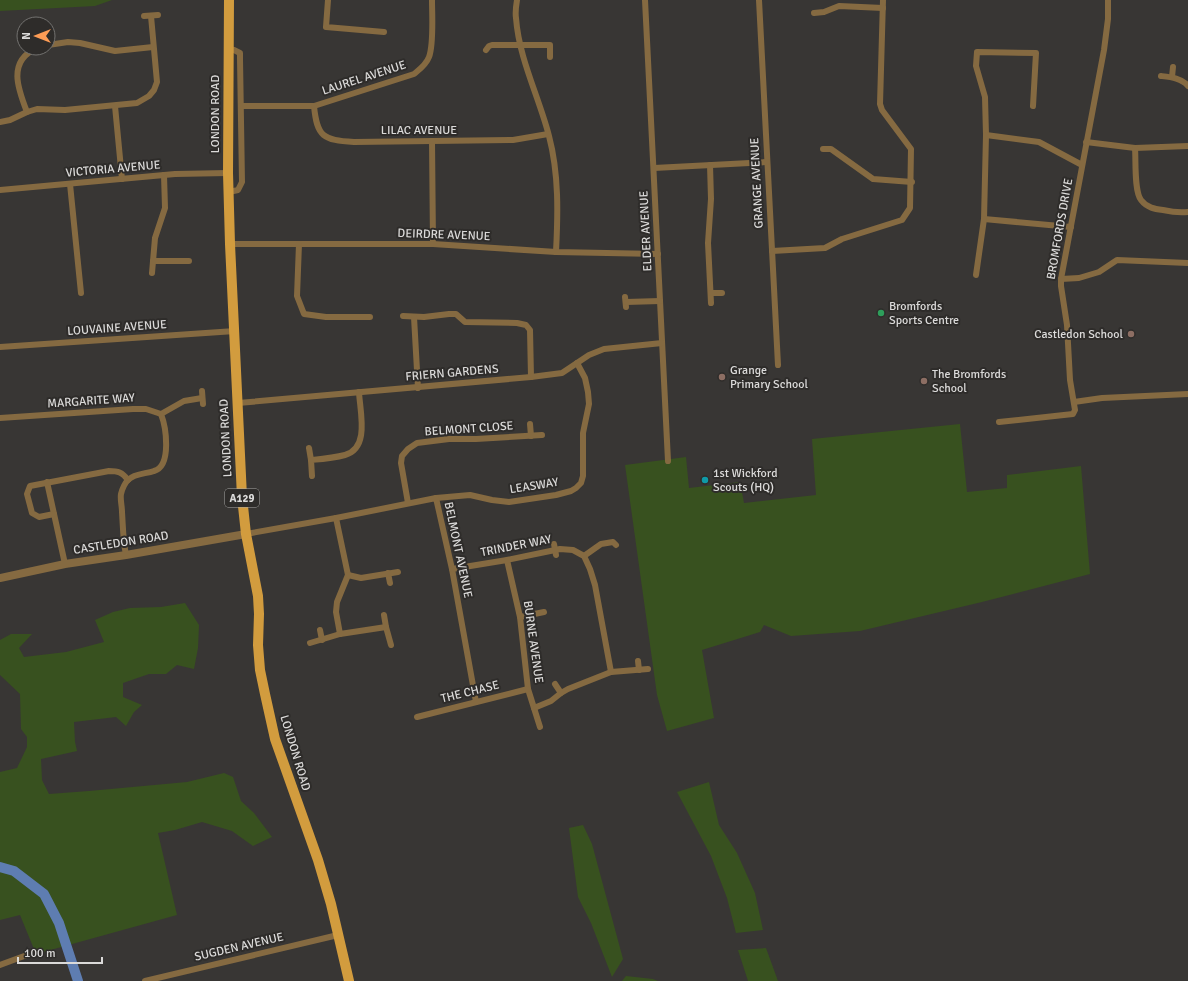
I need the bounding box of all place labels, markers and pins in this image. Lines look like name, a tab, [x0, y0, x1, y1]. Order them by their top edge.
place label: Bromfords Sports Centre	[889, 299, 959, 328]
marker: Bromfords Sports Centre	[876, 308, 886, 318]
place label: Castledon School	[1034, 327, 1123, 342]
marker: Castledon School	[1126, 329, 1136, 339]
place label: Grange Primary School	[730, 363, 808, 392]
place label: The Bromfords School	[932, 367, 1006, 396]
marker: Grange Primary School	[717, 372, 727, 382]
marker: The Bromfords School	[919, 376, 929, 386]
place label: 1st Wickford Scouts (HQ)	[713, 466, 778, 495]
marker: 1st Wickford Scouts (HQ)	[700, 475, 710, 485]

